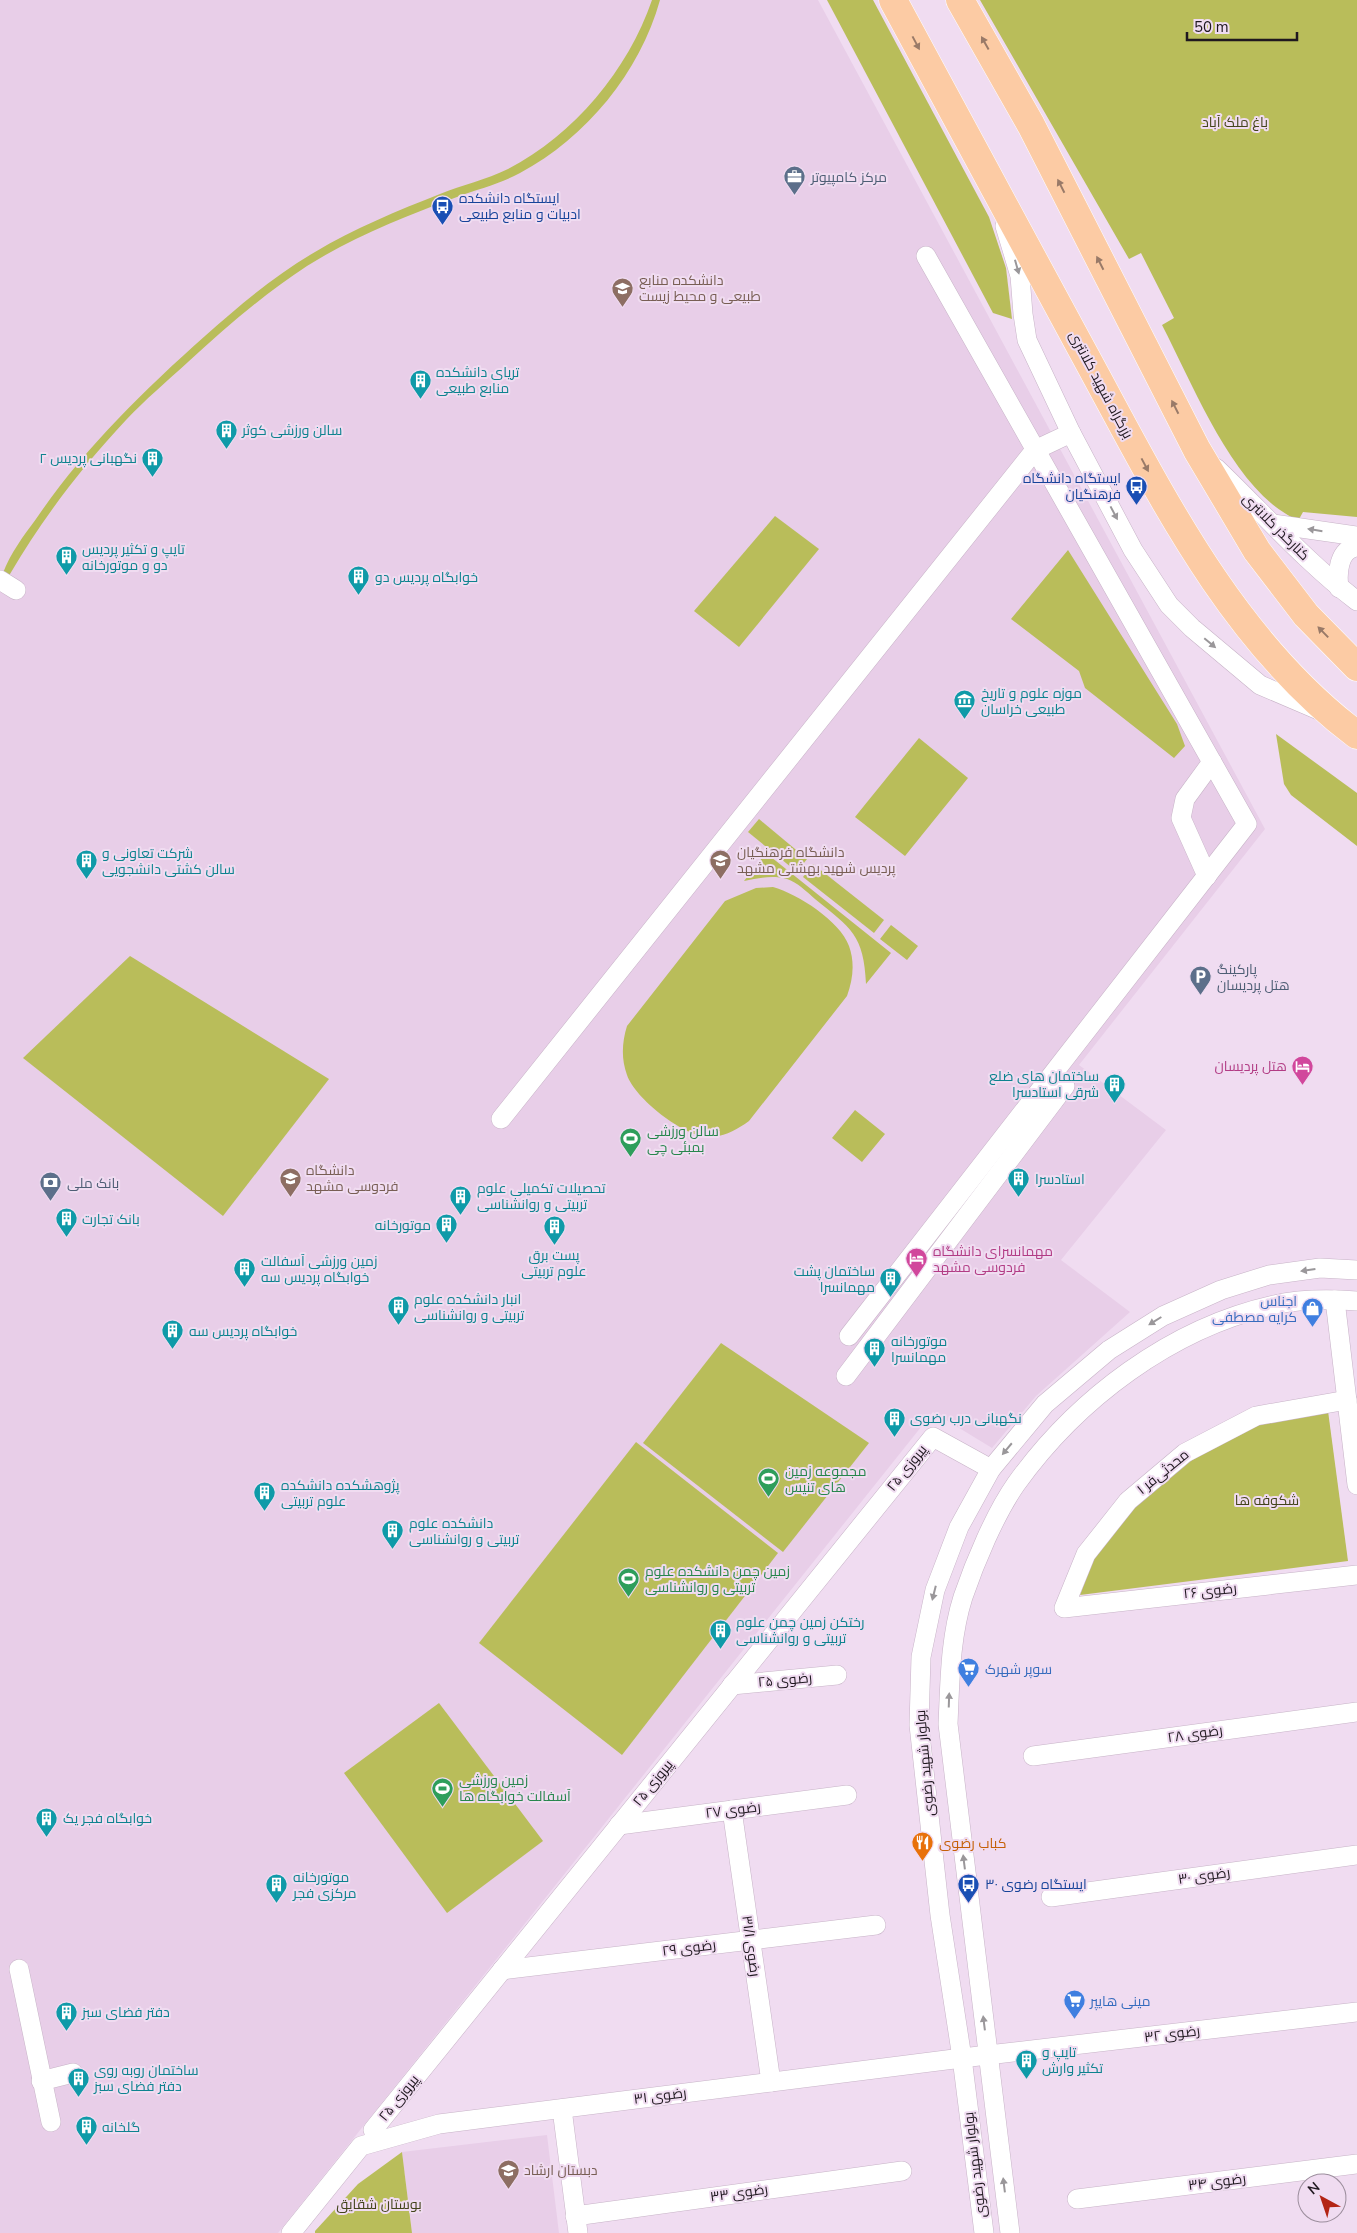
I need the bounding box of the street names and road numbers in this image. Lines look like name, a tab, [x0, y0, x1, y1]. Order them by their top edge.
street label: بزرگراه شهید کلانتری	[1065, 328, 1137, 442]
street label: کنارگذر کلانتری	[1238, 489, 1314, 565]
street label: پیروزی ۲۵	[882, 1441, 932, 1495]
street label: محدثی‌فر ۱	[1133, 1445, 1193, 1499]
street label: رضوی ۲۶	[1182, 1579, 1238, 1603]
street label: رضوی ۲۵	[757, 1668, 813, 1692]
street label: بولوار شهید رضوی	[911, 1709, 939, 1817]
street label: رضوی ۲۸	[1166, 1721, 1224, 1747]
street label: پیروزی ۲۵	[628, 1756, 678, 1810]
street label: رضوی ۲۷	[704, 1797, 762, 1823]
street label: رضوی ۳۰	[1177, 1863, 1231, 1889]
street label: رضوی ۳۱/۱	[737, 1914, 765, 1978]
street label: رضوی ۲۹	[661, 1935, 717, 1961]
street label: رضوی ۳۲	[1143, 2021, 1201, 2047]
street label: پیروزی ۲۵	[374, 2071, 424, 2125]
street label: رضوی ۳۱	[632, 2083, 688, 2109]
street label: بولوار شهید رضوی	[959, 2111, 991, 2219]
street label: رضوی ۳۴	[1187, 2169, 1247, 2195]
street label: رضوی ۳۳	[709, 2180, 769, 2206]

